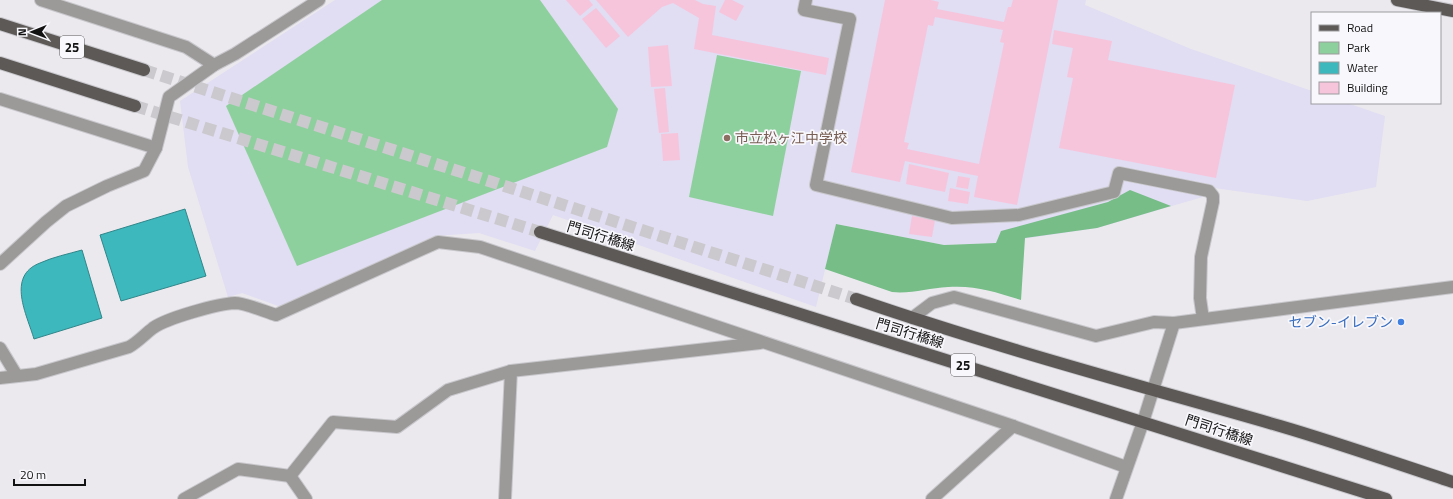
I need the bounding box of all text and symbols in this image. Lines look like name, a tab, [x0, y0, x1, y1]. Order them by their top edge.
north arrow	[12, 12, 52, 52]
legend	[1311, 12, 1441, 104]
text: Road	[1347, 18, 1373, 37]
text: N	[14, 28, 30, 36]
road number: 25	[60, 36, 84, 58]
text: Park	[1347, 38, 1370, 57]
text: Water	[1347, 58, 1378, 77]
text: Building	[1347, 78, 1388, 97]
place label: 市立松ヶ江中学校	[735, 127, 847, 148]
marker: 市立松ヶ江中学校	[722, 133, 732, 143]
street label: 門司行橋線	[565, 215, 638, 256]
place label: セブン-イレブン	[1289, 311, 1393, 332]
street label: 門司行橋線	[874, 312, 947, 353]
marker: セブン-イレブン	[1396, 317, 1406, 327]
road number: 25	[951, 354, 975, 376]
street label: 門司行橋線	[1183, 409, 1256, 450]
scale bar	[14, 461, 85, 487]
text: 20 m	[20, 465, 46, 484]

